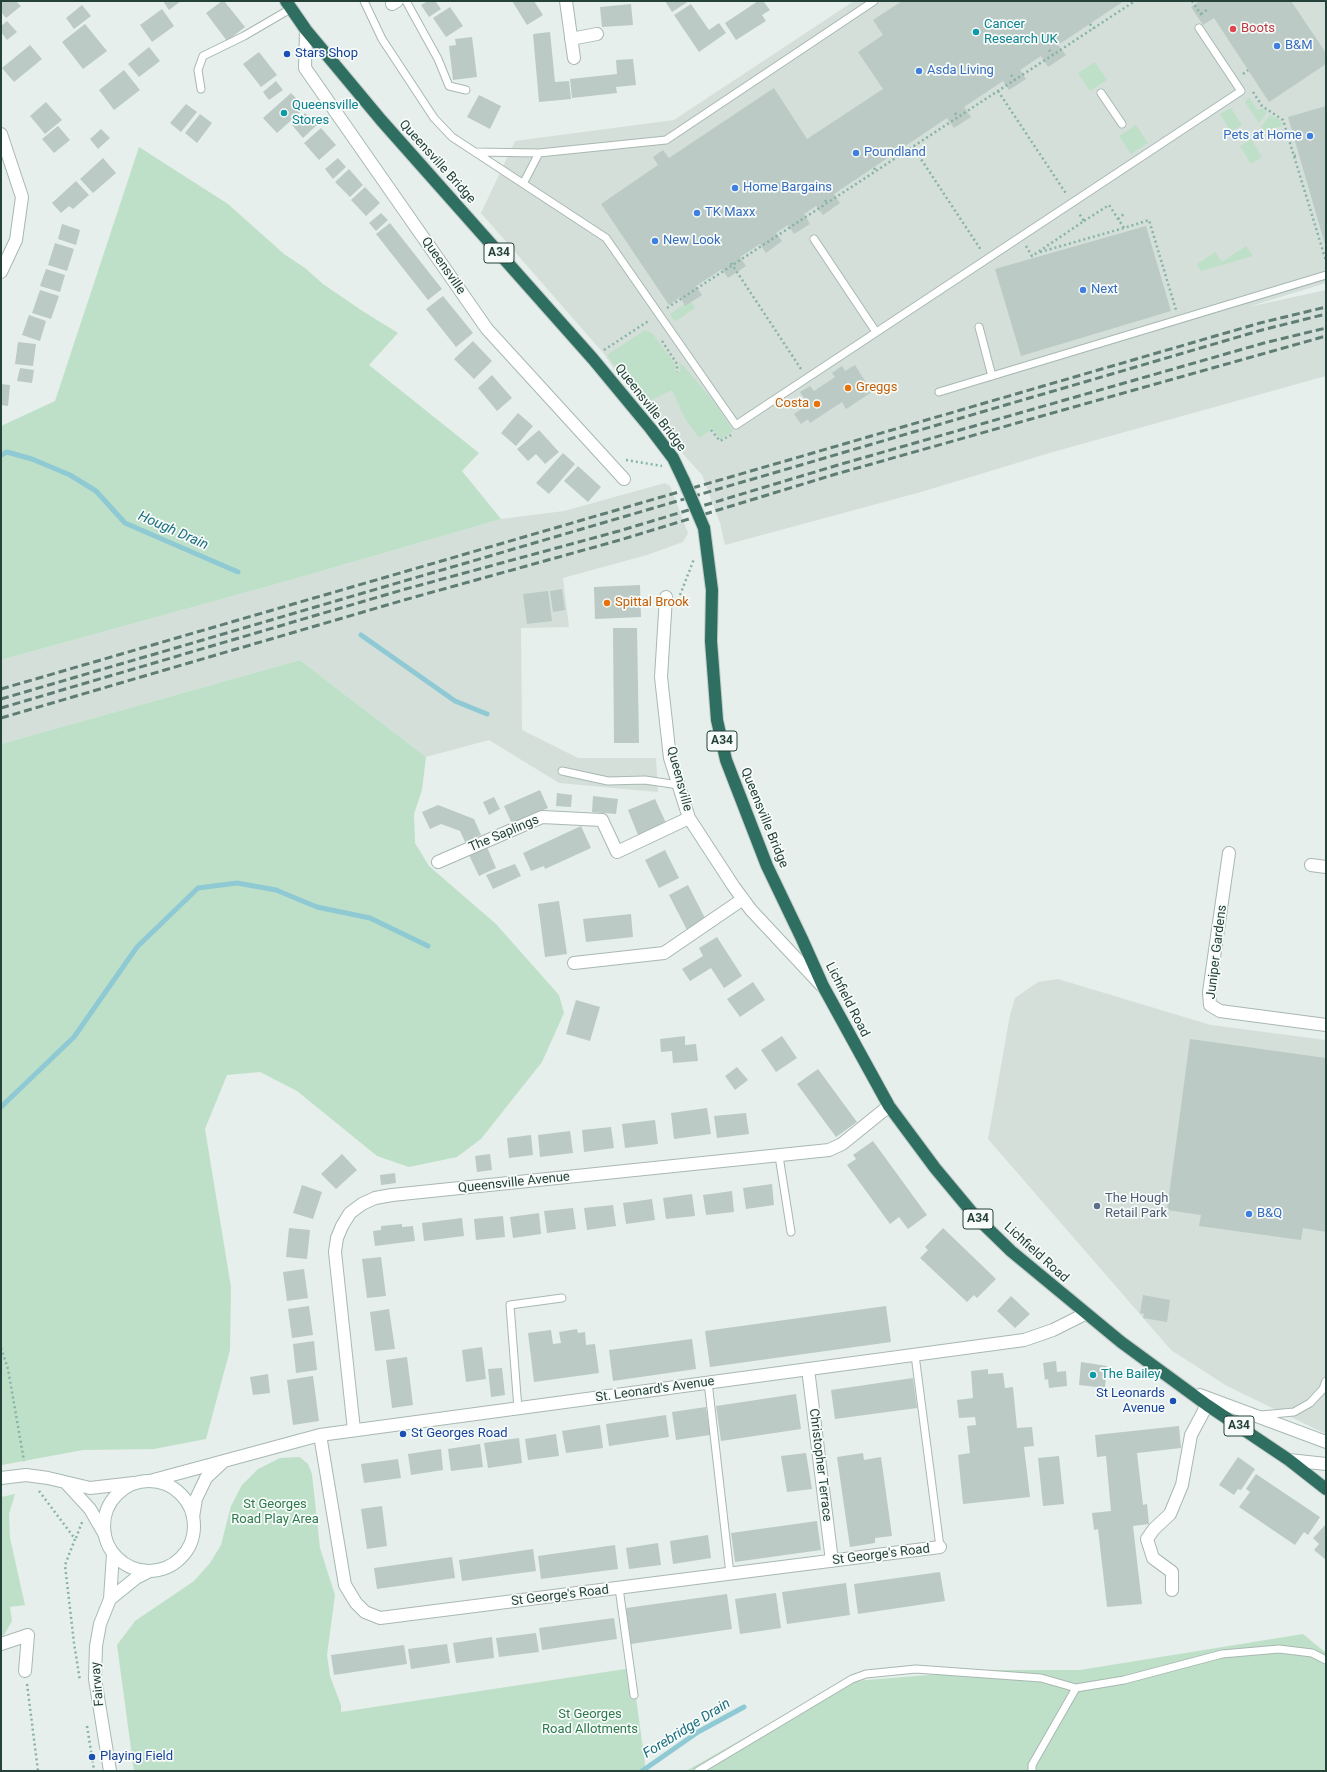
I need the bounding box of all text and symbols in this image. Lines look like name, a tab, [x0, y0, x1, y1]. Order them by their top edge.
place label: Cancer Research UK	[984, 17, 1058, 48]
place label: Boots	[1241, 21, 1275, 37]
marker: Boots	[1228, 24, 1238, 34]
marker: Cancer Research UK	[971, 27, 981, 37]
place label: B&M	[1285, 38, 1313, 54]
marker: B&M	[1272, 41, 1282, 51]
place label: Stars Shop	[295, 46, 358, 62]
marker: Stars Shop	[282, 49, 292, 59]
place label: Asda Living	[927, 63, 994, 79]
marker: Asda Living	[914, 66, 924, 76]
place label: Queensville Stores	[292, 98, 358, 129]
marker: Queensville Stores	[279, 108, 289, 118]
street label: Queensville Bridge	[395, 117, 479, 207]
place label: Pets at Home	[1223, 128, 1302, 144]
marker: Pets at Home	[1305, 131, 1315, 141]
place label: Poundland	[864, 145, 926, 161]
marker: Poundland	[851, 148, 861, 158]
place label: Home Bargains	[743, 180, 832, 196]
marker: Home Bargains	[730, 183, 740, 193]
place label: TK Maxx	[705, 205, 755, 221]
marker: TK Maxx	[692, 208, 702, 218]
place label: New Look	[663, 233, 721, 249]
street label: Queensville	[418, 234, 468, 298]
marker: New Look	[650, 236, 660, 246]
road number: A34	[484, 243, 514, 263]
place label: Next	[1091, 282, 1118, 298]
marker: Next	[1078, 285, 1088, 295]
street label: Queensville Bridge	[611, 361, 689, 455]
place label: Greggs	[856, 380, 897, 396]
marker: Greggs	[843, 383, 853, 393]
place label: Costa	[775, 396, 809, 412]
marker: Costa	[812, 399, 822, 409]
water label: Hough Drain	[135, 508, 211, 554]
place label: Spittal Brook	[615, 595, 689, 611]
marker: Spittal Brook	[602, 598, 612, 608]
road number: A34	[707, 731, 737, 751]
street label: Queensville	[663, 745, 695, 813]
street label: Queensville Bridge	[737, 766, 791, 870]
street label: The Saplings	[467, 812, 541, 856]
street label: Juniper Gardens	[1203, 904, 1231, 1000]
street label: Lichfield Road	[821, 960, 873, 1040]
street label: Queensville Avenue	[457, 1169, 571, 1197]
place label: The Hough Retail Park	[1105, 1191, 1168, 1222]
marker: The Hough Retail Park	[1092, 1201, 1102, 1211]
place label: B&Q	[1257, 1206, 1282, 1222]
road number: A34	[963, 1209, 993, 1229]
marker: B&Q	[1244, 1209, 1254, 1219]
street label: Lichfield Road	[1000, 1220, 1072, 1286]
place label: The Bailey	[1101, 1367, 1160, 1383]
marker: The Bailey	[1088, 1370, 1098, 1380]
street label: St. Leonard's Avenue	[594, 1374, 716, 1406]
place label: St Leonards Avenue	[1096, 1386, 1165, 1417]
marker: St Leonards Avenue	[1168, 1396, 1178, 1406]
street label: Christopher Terrace	[805, 1408, 835, 1522]
road number: A34	[1224, 1416, 1254, 1436]
place label: St Georges Road	[411, 1426, 508, 1442]
marker: St Georges Road	[398, 1429, 408, 1439]
park label: St Georges Road Play Area	[231, 1497, 319, 1528]
street label: St George's Road	[831, 1541, 931, 1569]
street label: St George's Road	[510, 1582, 610, 1610]
street label: Fairway	[88, 1661, 108, 1707]
water label: Forebridge Drain	[640, 1695, 734, 1763]
park label: St Georges Road Allotments	[542, 1707, 638, 1738]
place label: Playing Field	[100, 1749, 173, 1765]
marker: Playing Field	[87, 1752, 97, 1762]

